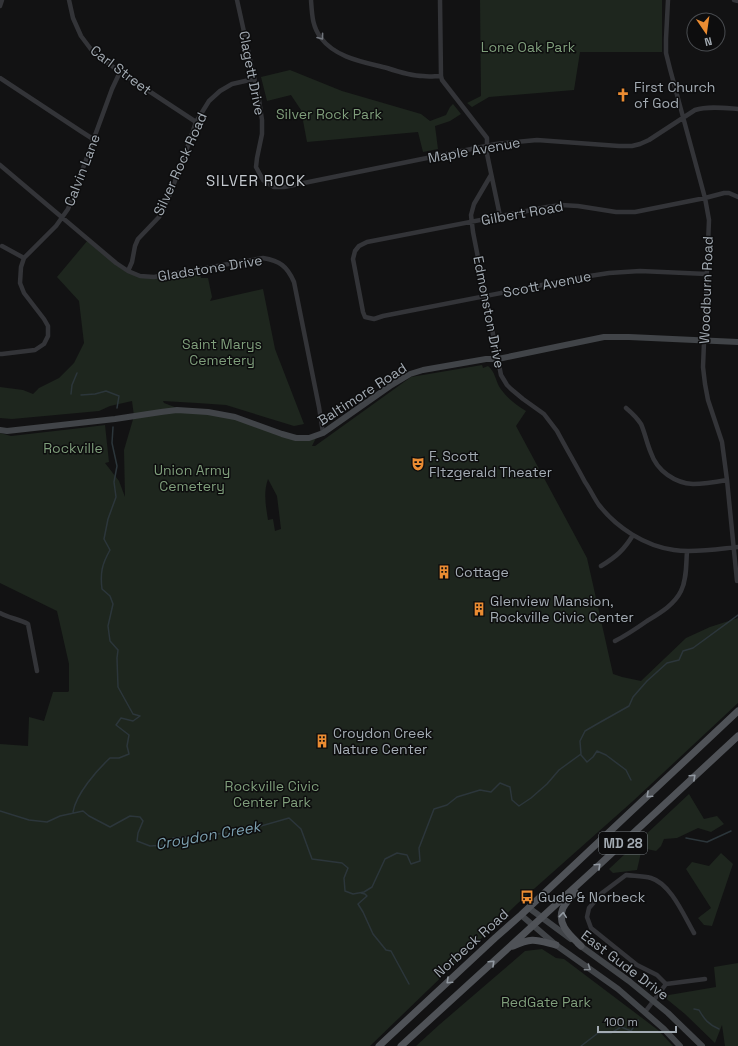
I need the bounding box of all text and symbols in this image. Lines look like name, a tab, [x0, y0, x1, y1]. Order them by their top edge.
north arrow	[686, 12, 726, 52]
street label: Clagett Drive	[235, 29, 269, 117]
one-way arrow	[316, 32, 323, 39]
text: N	[703, 34, 713, 49]
park label: Lone Oak Park	[481, 38, 576, 56]
street label: Carl Street	[87, 41, 155, 99]
place label: First Church of God	[634, 78, 715, 112]
church icon: First Church of God	[615, 87, 631, 103]
park label: Silver Rock Park	[276, 105, 382, 123]
street label: Silver Rock Road	[149, 110, 211, 218]
street label: Calvin Lane	[60, 131, 104, 209]
street label: Maple Avenue	[426, 133, 522, 167]
district label: SILVER ROCK	[206, 171, 306, 190]
street label: Gilbert Road	[480, 197, 564, 229]
street label: Woodburn Road	[695, 236, 717, 344]
street label: Gladstone Drive	[156, 251, 264, 285]
street label: Edmonston Drive	[469, 254, 509, 370]
street label: Scott Avenue	[501, 267, 593, 301]
park label: Saint Marys Cemetery	[182, 335, 262, 369]
street label: Baltimore Road	[314, 359, 410, 429]
park label: Rockville	[43, 439, 103, 457]
place label: F. Scott FItzgerald Theater	[429, 447, 552, 481]
theatre icon: F. Scott FItzgerald Theater	[410, 456, 426, 472]
park label: Union Army Cemetery	[154, 461, 230, 495]
place label: Cottage	[455, 563, 509, 581]
building icon: Cottage	[436, 564, 452, 580]
place label: Glenview Mansion, Rockville Civic Center	[490, 592, 634, 626]
building icon: Glenview Mansion, Rockville Civic Center	[471, 601, 487, 617]
place label: Croydon Creek Nature Center	[333, 724, 433, 758]
building icon: Croydon Creek Nature Center	[314, 733, 330, 749]
one-way arrow	[689, 775, 696, 782]
park label: Rockville Civic Center Park	[225, 777, 319, 811]
one-way arrow	[646, 791, 653, 798]
water label: Croydon Creek	[154, 816, 264, 854]
road number: MD 28	[599, 832, 647, 854]
one-way arrow	[593, 863, 601, 871]
place label: Gude & Norbeck	[538, 888, 646, 906]
bus stop icon: Gude & Norbeck	[519, 889, 535, 905]
street label: Norbeck Road	[430, 905, 512, 981]
one-way arrow	[558, 912, 567, 918]
street label: East Gude Drive	[577, 926, 673, 1004]
one-way arrow	[487, 960, 495, 968]
one-way arrow	[584, 963, 591, 970]
one-way arrow	[446, 977, 453, 984]
park label: RedGate Park	[501, 993, 592, 1011]
scale bar	[598, 1008, 676, 1034]
text: 100 m	[604, 1014, 638, 1030]

